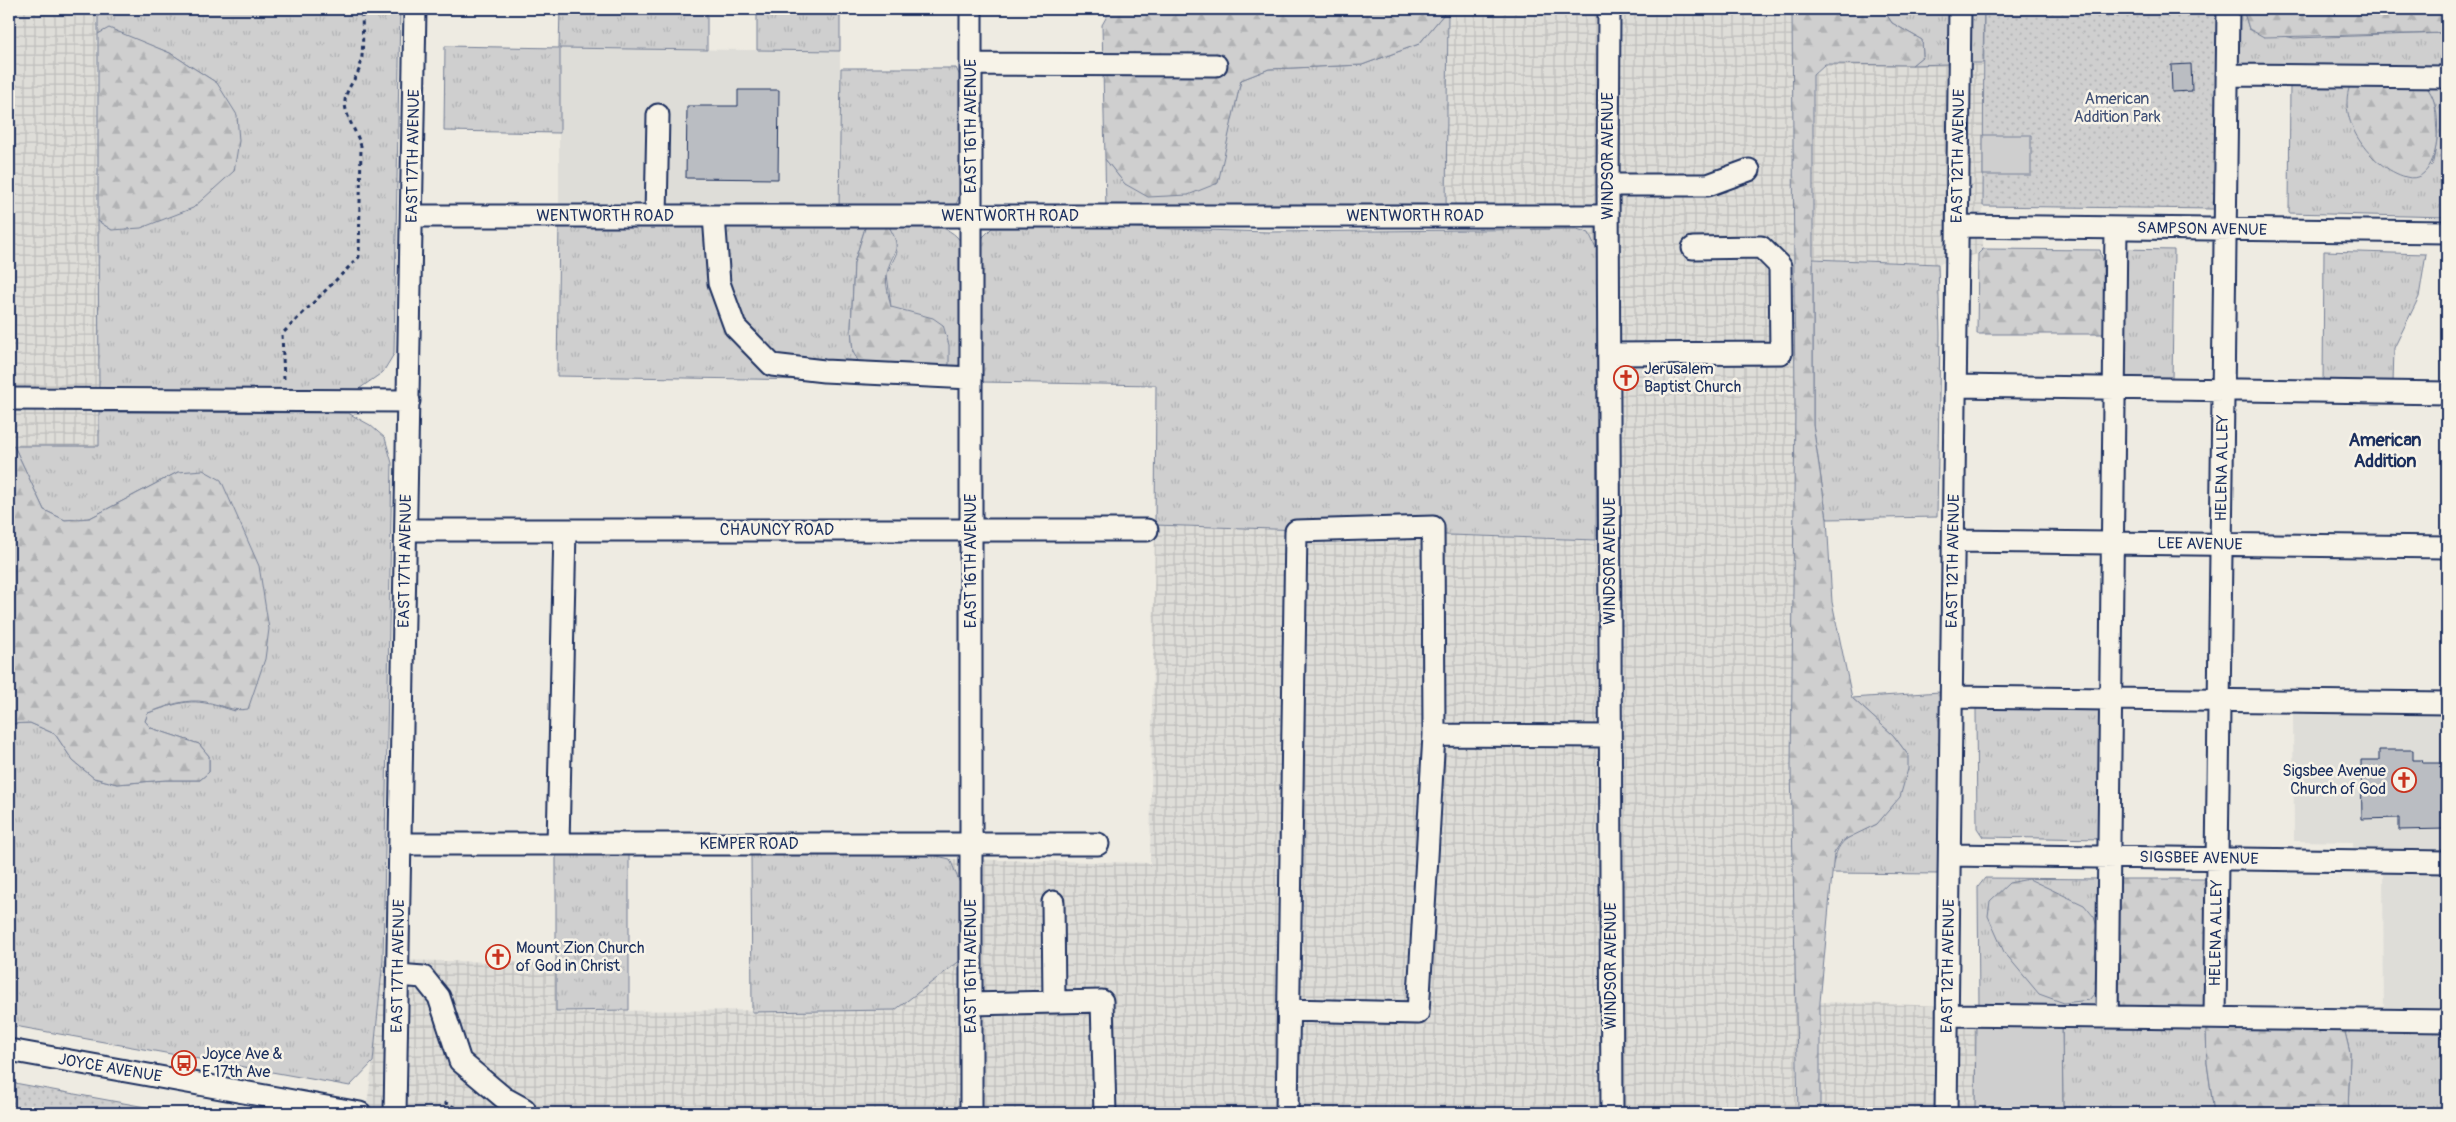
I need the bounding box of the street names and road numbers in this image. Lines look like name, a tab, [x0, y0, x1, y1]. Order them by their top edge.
street label: EAST 16TH AVENUE	[961, 59, 981, 193]
street label: EAST 17TH AVENUE	[402, 89, 424, 223]
street label: EAST 12TH AVENUE	[1947, 89, 1969, 223]
street label: WINDSOR AVENUE	[1598, 92, 1618, 220]
street label: WENTWORTH ROAD	[536, 206, 674, 226]
street label: WENTWORTH ROAD	[941, 206, 1079, 226]
street label: WENTWORTH ROAD	[1346, 206, 1484, 226]
street label: SAMPSON AVENUE	[2137, 218, 2267, 240]
street label: HELENA ALLEY	[2211, 414, 2233, 522]
street label: EAST 17TH AVENUE	[394, 494, 416, 628]
street label: EAST 16TH AVENUE	[961, 494, 981, 628]
street label: EAST 12TH AVENUE	[1942, 494, 1964, 628]
street label: WINDSOR AVENUE	[1600, 497, 1620, 625]
street label: CHAUNCY ROAD	[720, 520, 834, 540]
street label: LEE AVENUE	[2157, 533, 2243, 555]
street label: KEMPER ROAD	[699, 834, 799, 854]
street label: SIGSBEE AVENUE	[2139, 847, 2259, 869]
street label: HELENA ALLEY	[2205, 879, 2227, 987]
street label: EAST 17TH AVENUE	[387, 899, 409, 1033]
street label: EAST 16TH AVENUE	[961, 899, 981, 1033]
street label: EAST 12TH AVENUE	[1937, 899, 1959, 1033]
street label: WINDSOR AVENUE	[1601, 902, 1621, 1030]
street label: JOYCE AVENUE	[57, 1049, 163, 1087]

